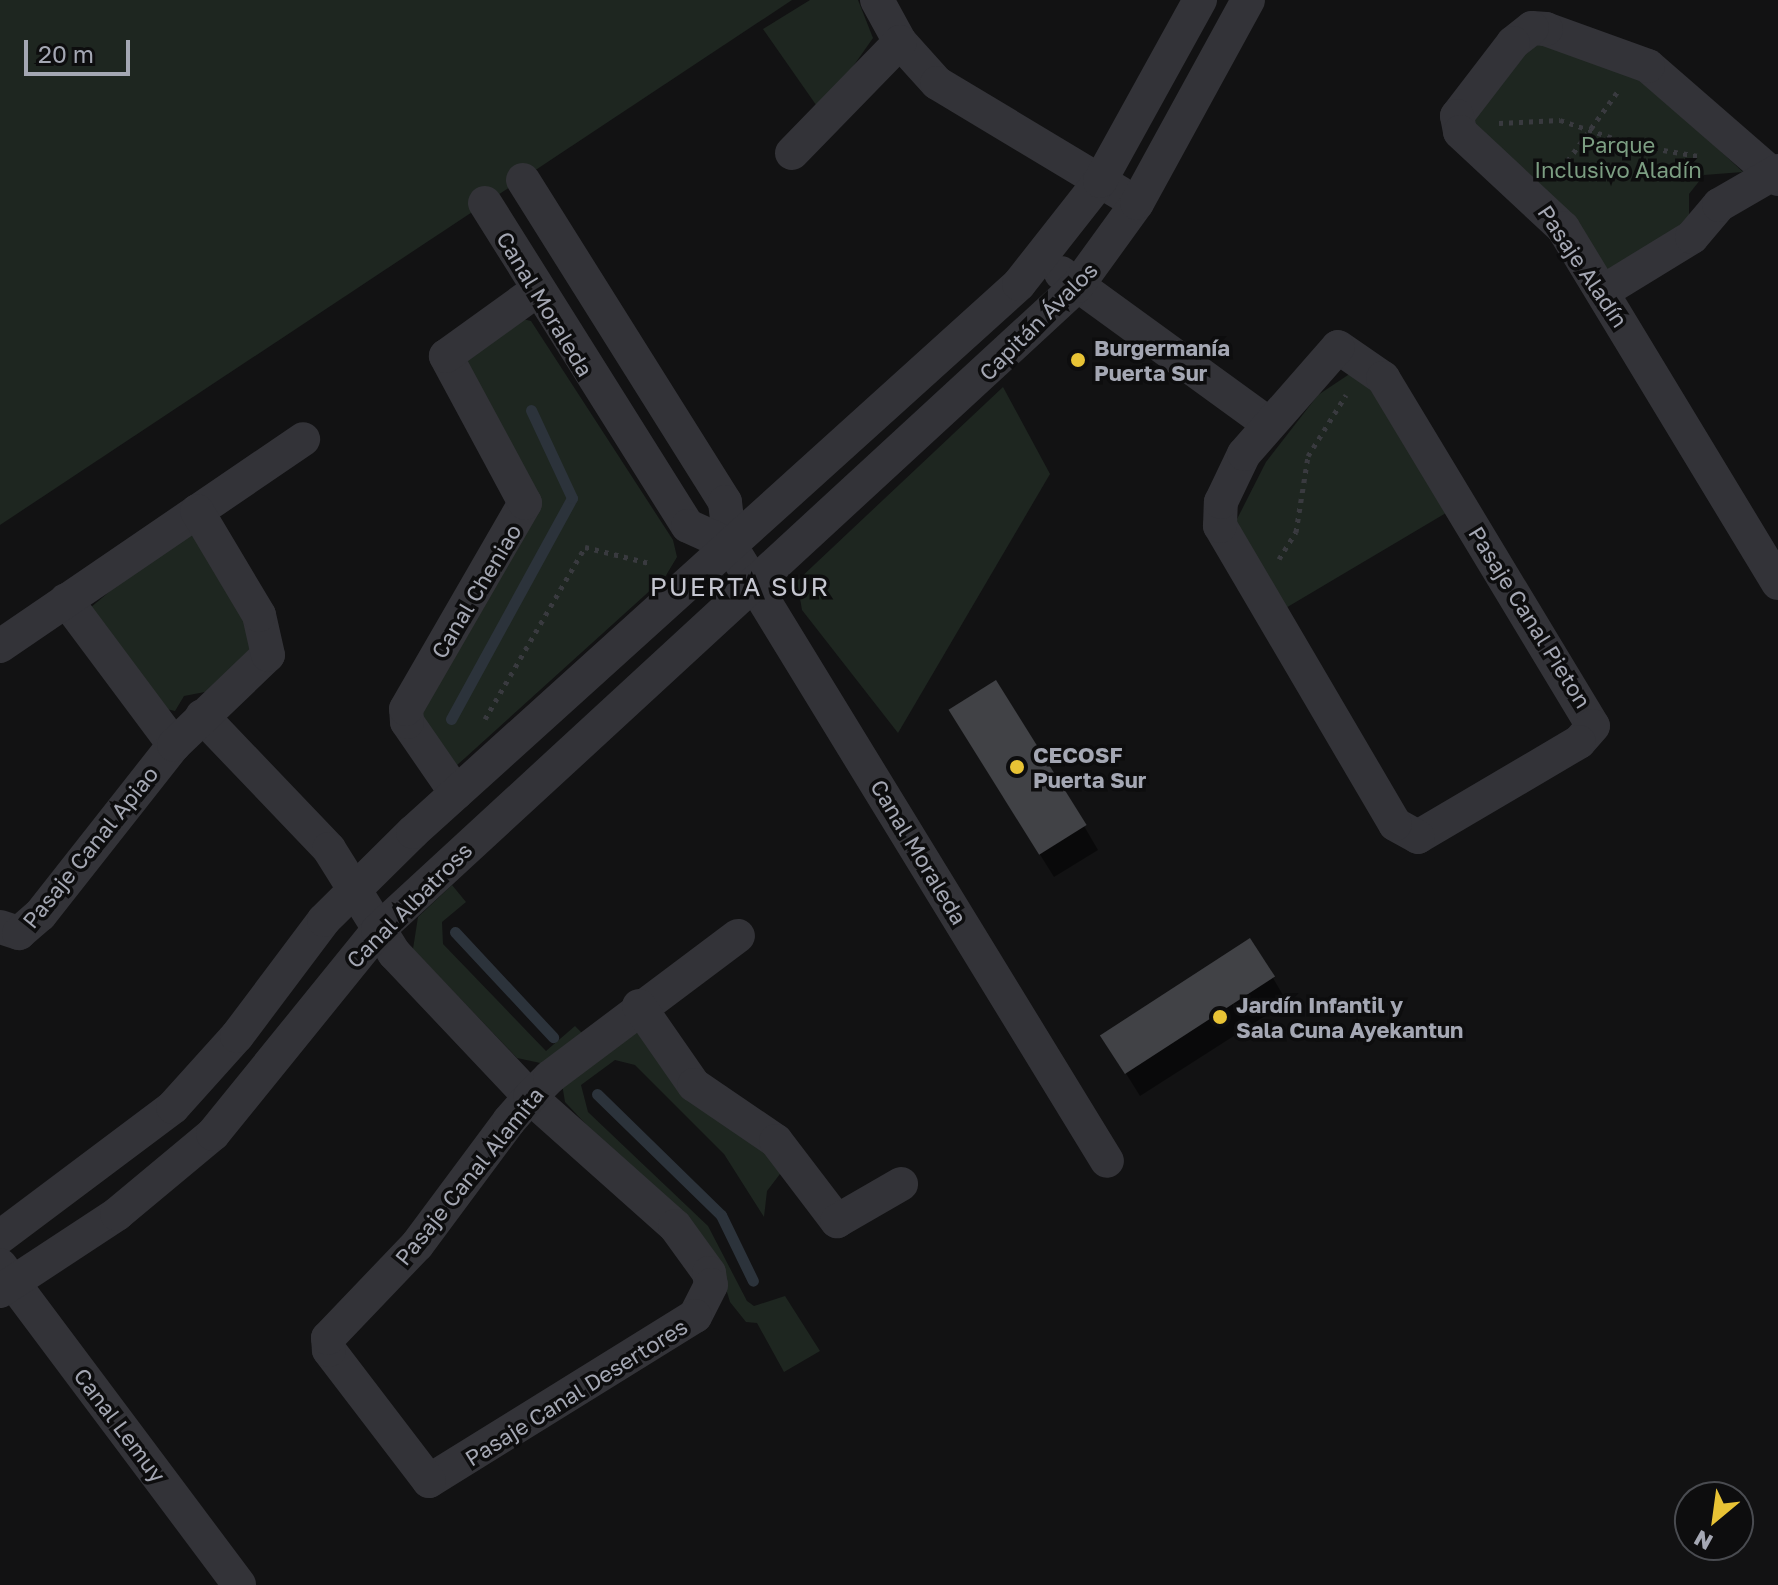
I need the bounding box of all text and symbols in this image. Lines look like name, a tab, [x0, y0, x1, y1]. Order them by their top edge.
scale bar	[28, 24, 134, 74]
text: 20 m	[38, 39, 94, 68]
park label: Parque Inclusivo Aladín	[1534, 131, 1702, 182]
street label: Pasaje Aladín	[1532, 200, 1634, 332]
street label: Canal Moraleda	[491, 227, 599, 381]
street label: Capitán Ávalos	[973, 256, 1103, 386]
place label: Burgermanía Puerta Sur	[1094, 334, 1230, 386]
marker: Burgermanía Puerta Sur	[1069, 351, 1087, 369]
street label: Canal Cheniao	[425, 519, 527, 663]
street label: Pasaje Canal Pieton	[1463, 521, 1597, 713]
district label: PUERTA SUR	[650, 571, 830, 603]
place label: CECOSF Puerta Sur	[1033, 741, 1146, 792]
marker: CECOSF Puerta Sur	[1008, 758, 1026, 776]
street label: Pasaje Canal Apiao	[17, 761, 163, 933]
street label: Canal Moraleda	[865, 775, 973, 929]
street label: Canal Albatross	[341, 837, 477, 973]
place label: Jardín Infantil y Sala Cuna Ayekantun	[1236, 991, 1463, 1042]
marker: Jardín Infantil y Sala Cuna Ayekantun	[1211, 1008, 1229, 1026]
street label: Pasaje Canal Alamita	[389, 1082, 549, 1270]
street label: Pasaje Canal Desertores	[460, 1313, 692, 1471]
street label: Canal Lemuy	[69, 1363, 171, 1487]
north arrow	[1674, 1481, 1754, 1561]
text: N	[1689, 1525, 1717, 1557]

